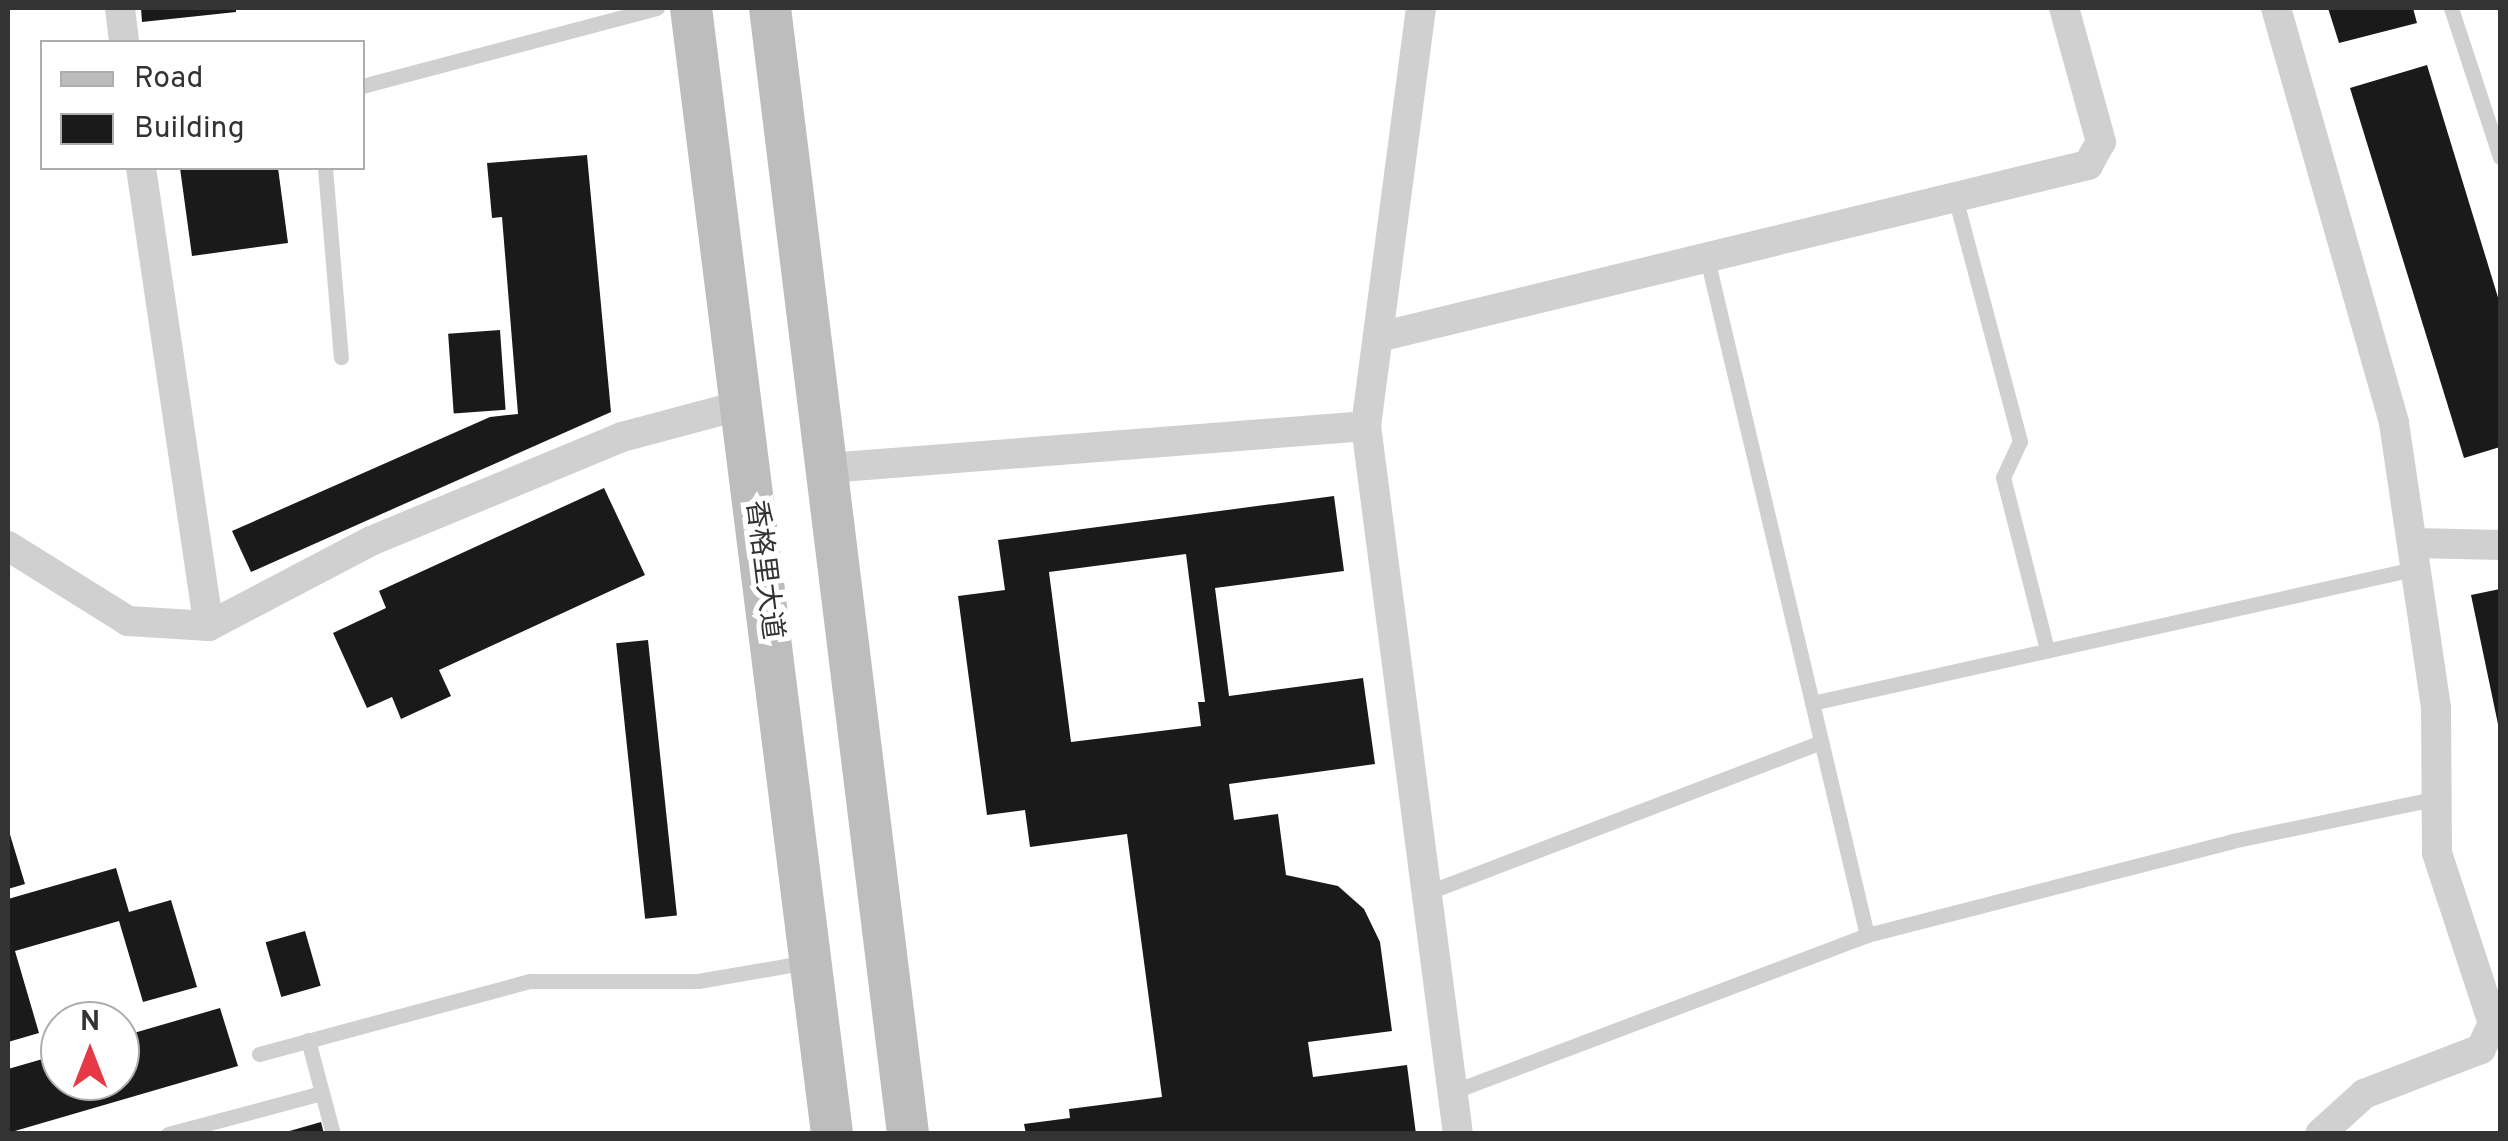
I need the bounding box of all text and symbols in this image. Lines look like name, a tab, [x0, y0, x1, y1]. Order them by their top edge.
legend	[40, 40, 365, 170]
text: Road	[134, 61, 203, 98]
text: Building	[134, 111, 245, 148]
street label: 香格里大道	[738, 498, 788, 642]
north arrow	[40, 1001, 140, 1101]
text: N	[80, 1005, 100, 1041]

